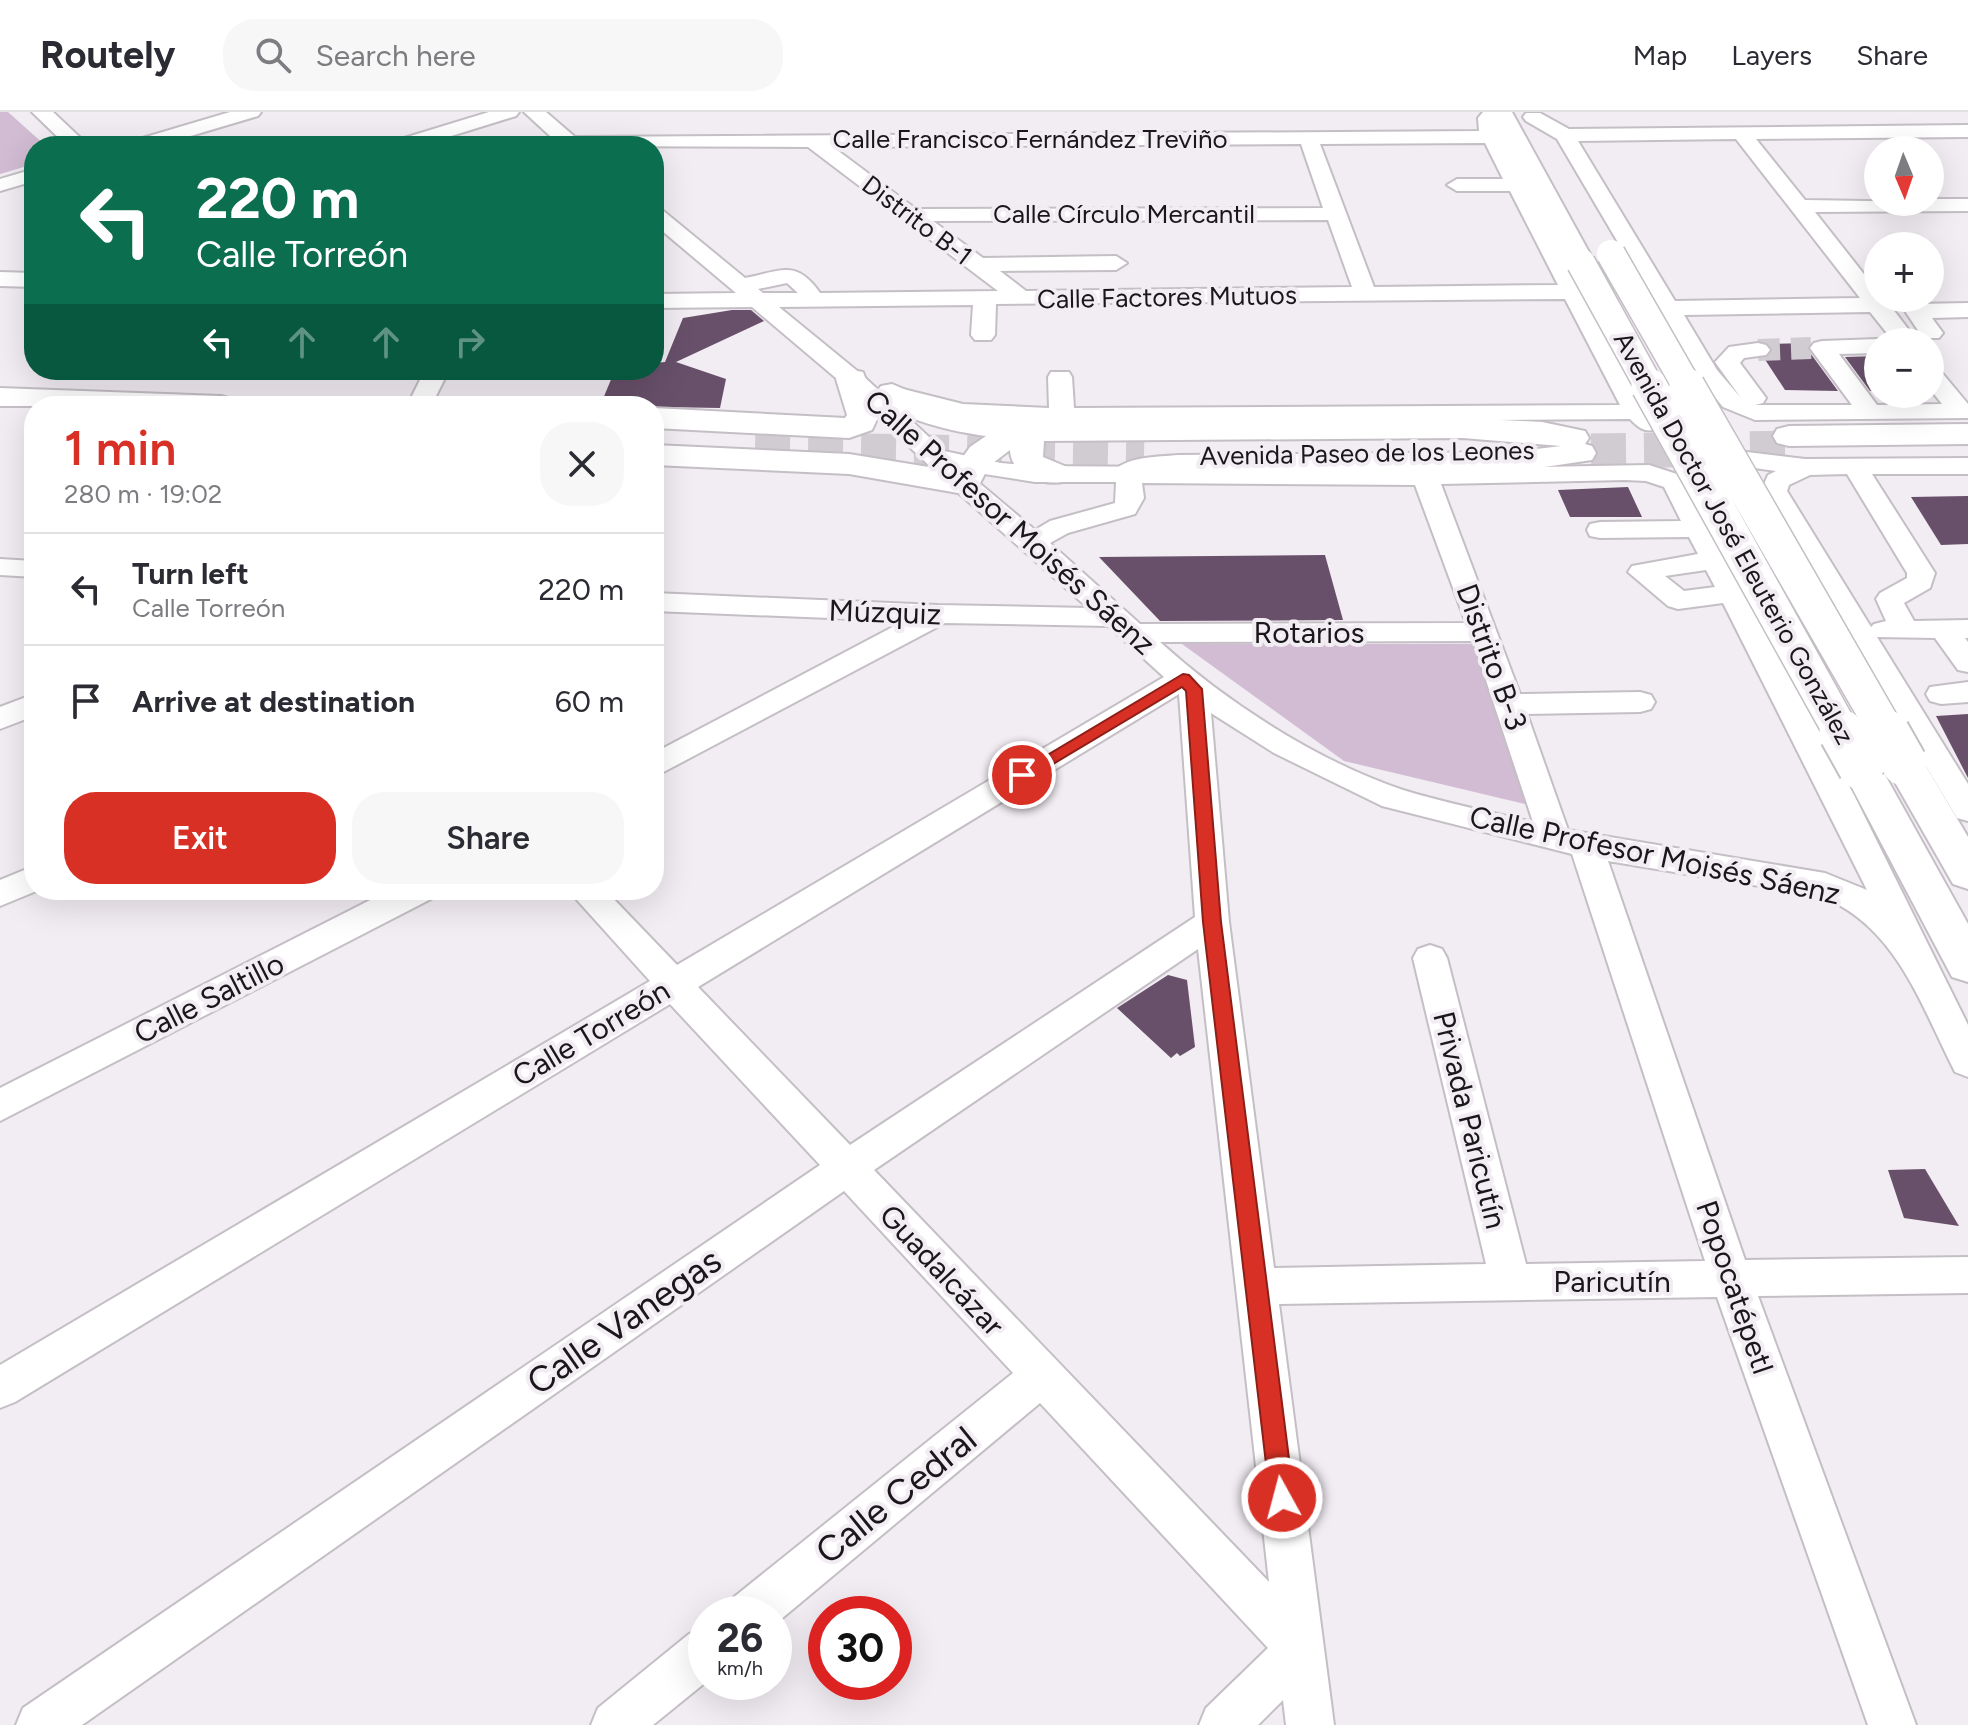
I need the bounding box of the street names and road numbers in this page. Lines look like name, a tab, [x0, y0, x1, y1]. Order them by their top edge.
street label: Calle Francisco Fernández Treviño	[833, 123, 1228, 155]
street label: Distrito B-1	[856, 168, 978, 272]
street label: Calle Círculo Mercantil	[993, 198, 1255, 230]
street label: Calle Factores Mutuos	[1037, 279, 1297, 315]
street label: Avenida Doctor José Eleuterio González	[1607, 326, 1861, 750]
street label: Calle Profesor Moisés Sáenz	[857, 382, 1163, 662]
street label: Avenida Paseo de los Leones	[1199, 434, 1535, 472]
street label: Distrito B-3	[1448, 579, 1536, 735]
street label: Múzquiz	[828, 592, 942, 632]
street label: Rotarios	[1253, 614, 1365, 651]
street label: Calle Profesor Moisés Sáenz	[1466, 798, 1844, 912]
street label: Calle Saltillo	[128, 944, 290, 1052]
street label: Calle Torreón	[506, 972, 676, 1094]
street label: Privada Paricutín	[1425, 1007, 1515, 1233]
street label: Popocatépetl	[1688, 1195, 1782, 1379]
street label: Guadalcázar	[872, 1197, 1012, 1343]
street label: Calle Vanegas	[519, 1238, 729, 1404]
street label: Paricutín	[1553, 1263, 1671, 1300]
street label: Calle Cedral	[807, 1417, 985, 1573]

